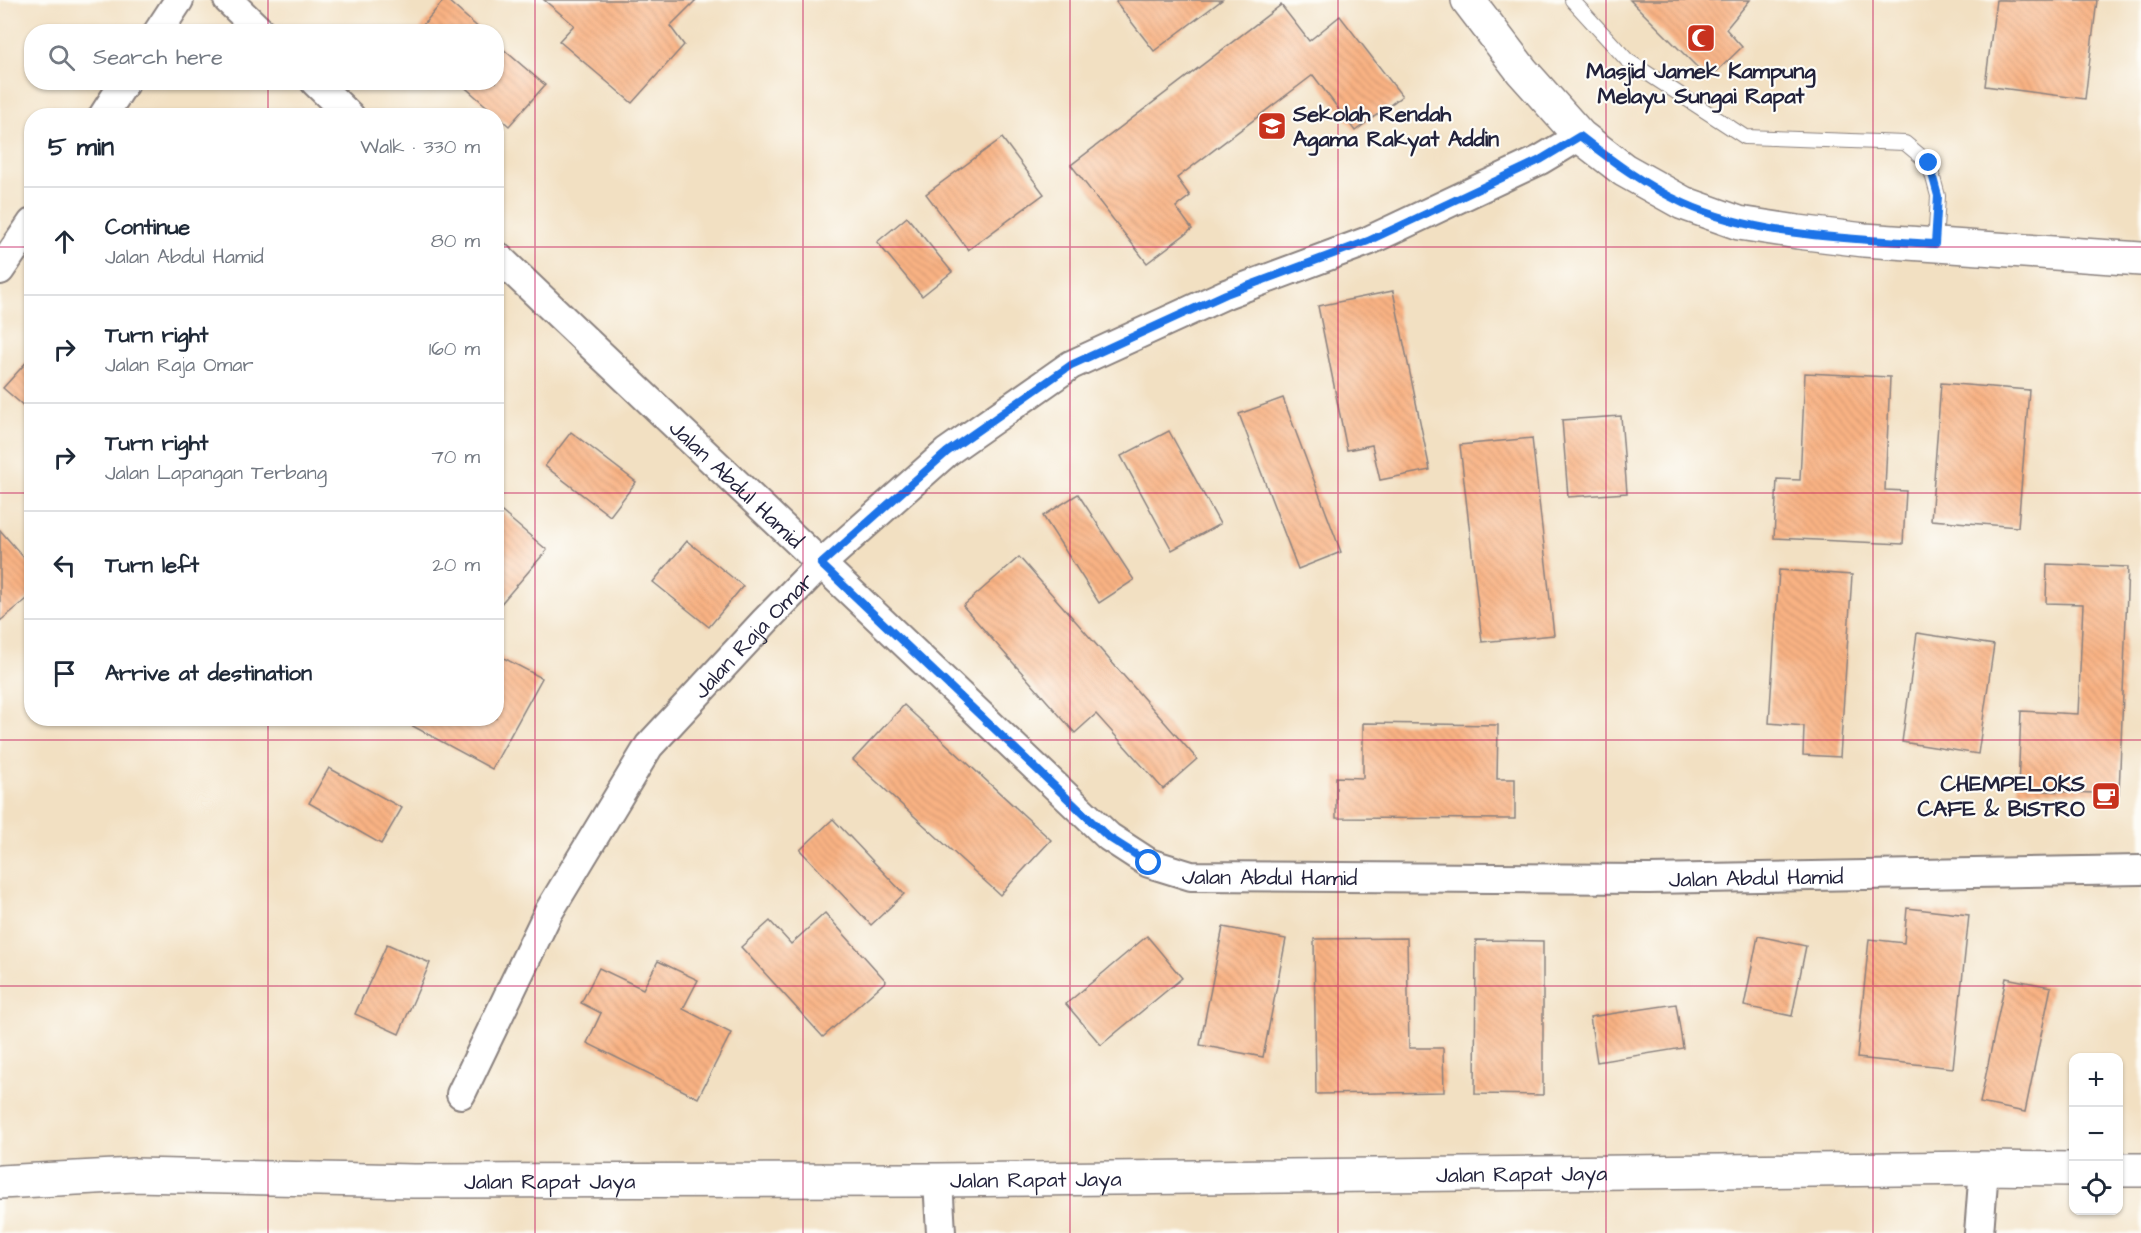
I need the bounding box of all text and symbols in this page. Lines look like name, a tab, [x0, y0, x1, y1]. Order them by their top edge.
mosque icon: Masjid Jamek Kampung Melayu Sungai Rapat	[1685, 22, 1717, 54]
search box	[24, 24, 504, 90]
icon: search	[45, 41, 78, 74]
text: Search here	[93, 42, 223, 73]
place label: Masjid Jamek Kampung Melayu Sungai Rapat	[1586, 56, 1816, 114]
place label: Sekolah Rendah Agama Rakyat Addin	[1292, 99, 1499, 157]
school or university icon: Sekolah Rendah Agama Rakyat Addin	[1256, 110, 1288, 142]
text: 5 min	[48, 129, 114, 165]
text: Walk · 330 m	[360, 133, 480, 161]
route end	[1915, 149, 1941, 175]
text: Continue	[105, 212, 190, 243]
icon: ahead	[48, 225, 81, 258]
text: 80 m	[431, 227, 480, 255]
text: Jalan Abdul Hamid	[105, 243, 264, 271]
text: Turn right	[105, 320, 208, 351]
icon: right	[48, 333, 81, 366]
text: 160 m	[429, 335, 480, 363]
text: Jalan Raja Omar	[105, 351, 253, 379]
street label: Jalan Abdul Hamid	[662, 413, 810, 556]
text: Turn right	[105, 428, 208, 459]
icon: right	[48, 441, 81, 474]
text: 70 m	[432, 443, 480, 471]
text: Jalan Lapangan Terbang	[105, 459, 327, 487]
icon: left	[48, 549, 81, 582]
text: Turn left	[105, 550, 199, 581]
text: 20 m	[432, 551, 480, 579]
street label: Jalan Raja Omar	[687, 566, 821, 706]
icon: arrive	[48, 657, 81, 690]
text: Arrive at destination	[105, 658, 312, 689]
place label: CHEMPELOKS CAFE & BISTRO	[1917, 769, 2085, 825]
cafe icon: CHEMPELOKS CAFE & BISTRO	[2090, 780, 2122, 812]
route start	[1135, 849, 1161, 875]
street label: Jalan Abdul Hamid	[1178, 860, 1358, 894]
street label: Jalan Abdul Hamid	[1668, 861, 1844, 896]
map controls	[2069, 1053, 2123, 1215]
button: +	[2069, 1053, 2123, 1107]
button: −	[2069, 1107, 2123, 1161]
street label: Jalan Rapat Jaya	[1436, 1158, 1608, 1191]
button: locate	[2069, 1161, 2123, 1215]
street label: Jalan Rapat Jaya	[950, 1164, 1122, 1197]
street label: Jalan Rapat Jaya	[464, 1167, 636, 1199]

